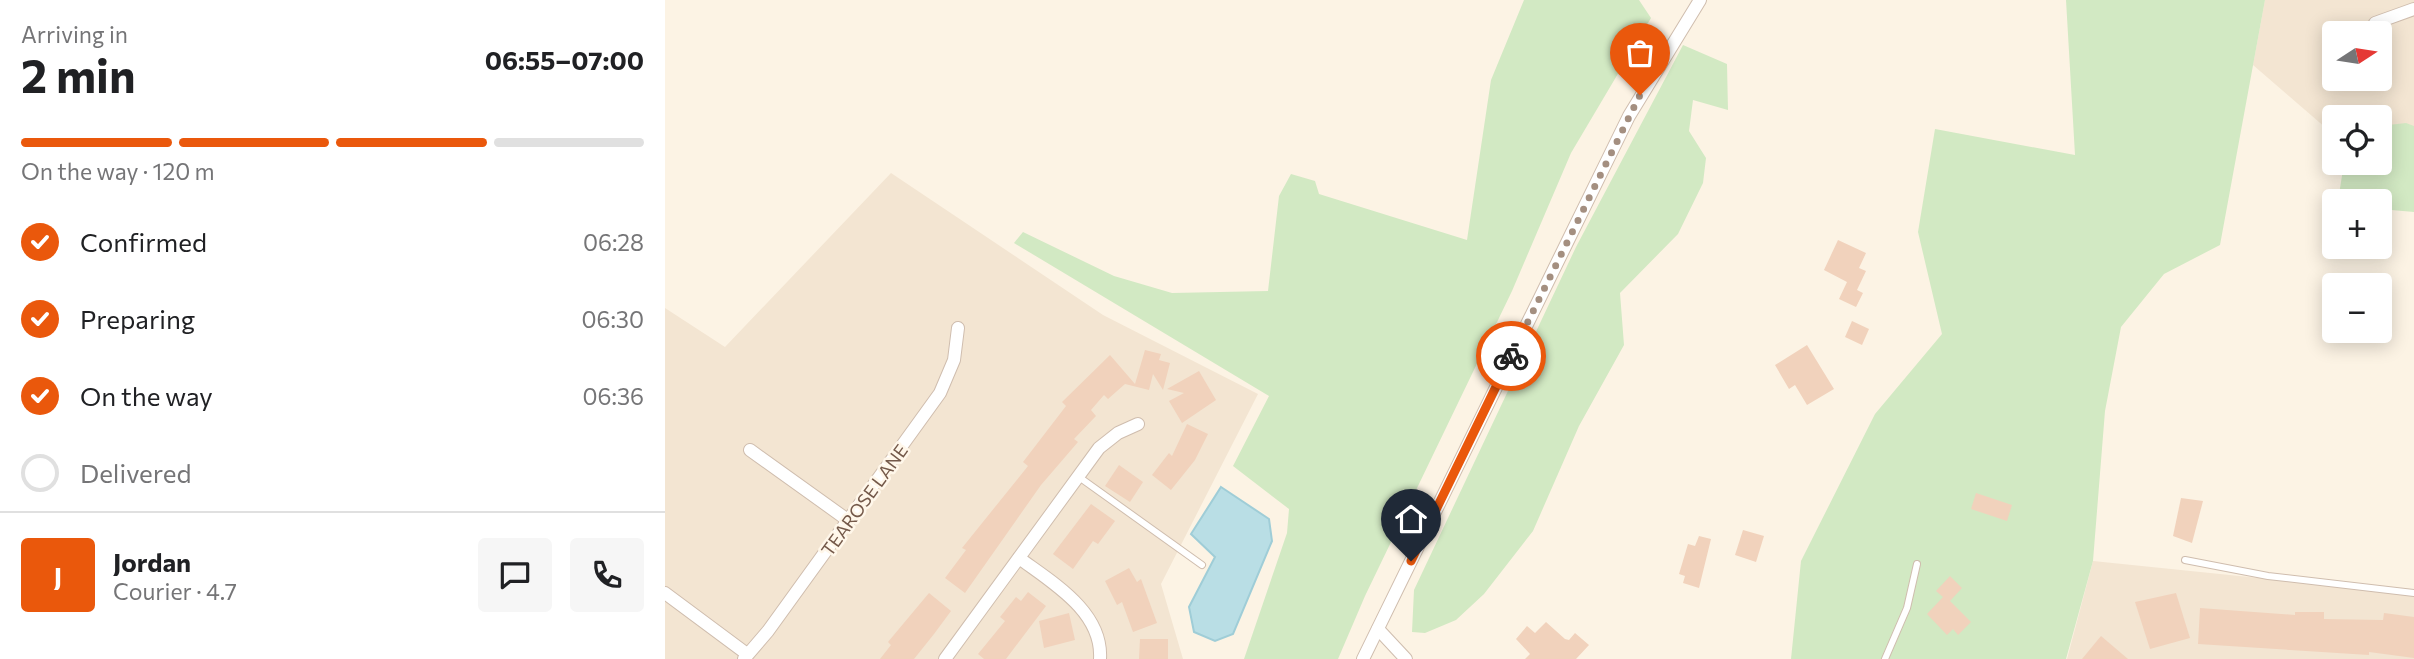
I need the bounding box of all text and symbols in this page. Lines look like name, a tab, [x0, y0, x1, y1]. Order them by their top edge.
text: Arriving in	[21, 20, 128, 48]
north arrow	[2322, 21, 2392, 91]
map controls	[2322, 21, 2392, 343]
pin	[1610, 23, 1670, 95]
icon: bag	[1621, 34, 1659, 72]
text: 06:55–07:00	[485, 44, 644, 75]
text: 2 min	[21, 46, 136, 102]
button: locate	[2322, 105, 2392, 175]
text: On the way · 120 m	[21, 157, 215, 185]
button: +	[2322, 189, 2392, 259]
icon: check	[21, 223, 59, 261]
text: Confirmed	[80, 226, 207, 257]
text: 06:28	[583, 228, 644, 256]
button: −	[2322, 273, 2392, 343]
icon: check	[21, 300, 59, 338]
text: Preparing	[80, 303, 195, 334]
text: 06:30	[581, 305, 644, 333]
courier	[1476, 321, 1546, 391]
icon: bike	[1492, 337, 1530, 375]
icon: check	[21, 377, 59, 415]
text: On the way	[80, 380, 213, 411]
text: 06:36	[583, 382, 644, 410]
street label: TEAROSE LANE	[816, 440, 912, 560]
text: Delivered	[80, 457, 191, 488]
pin	[1381, 489, 1441, 561]
icon: home	[1392, 500, 1430, 538]
button: chat	[478, 538, 552, 612]
button: phone	[570, 538, 644, 612]
text: Jordan	[113, 546, 191, 577]
text: J	[54, 560, 62, 591]
text: Courier · 4.7	[113, 577, 237, 605]

